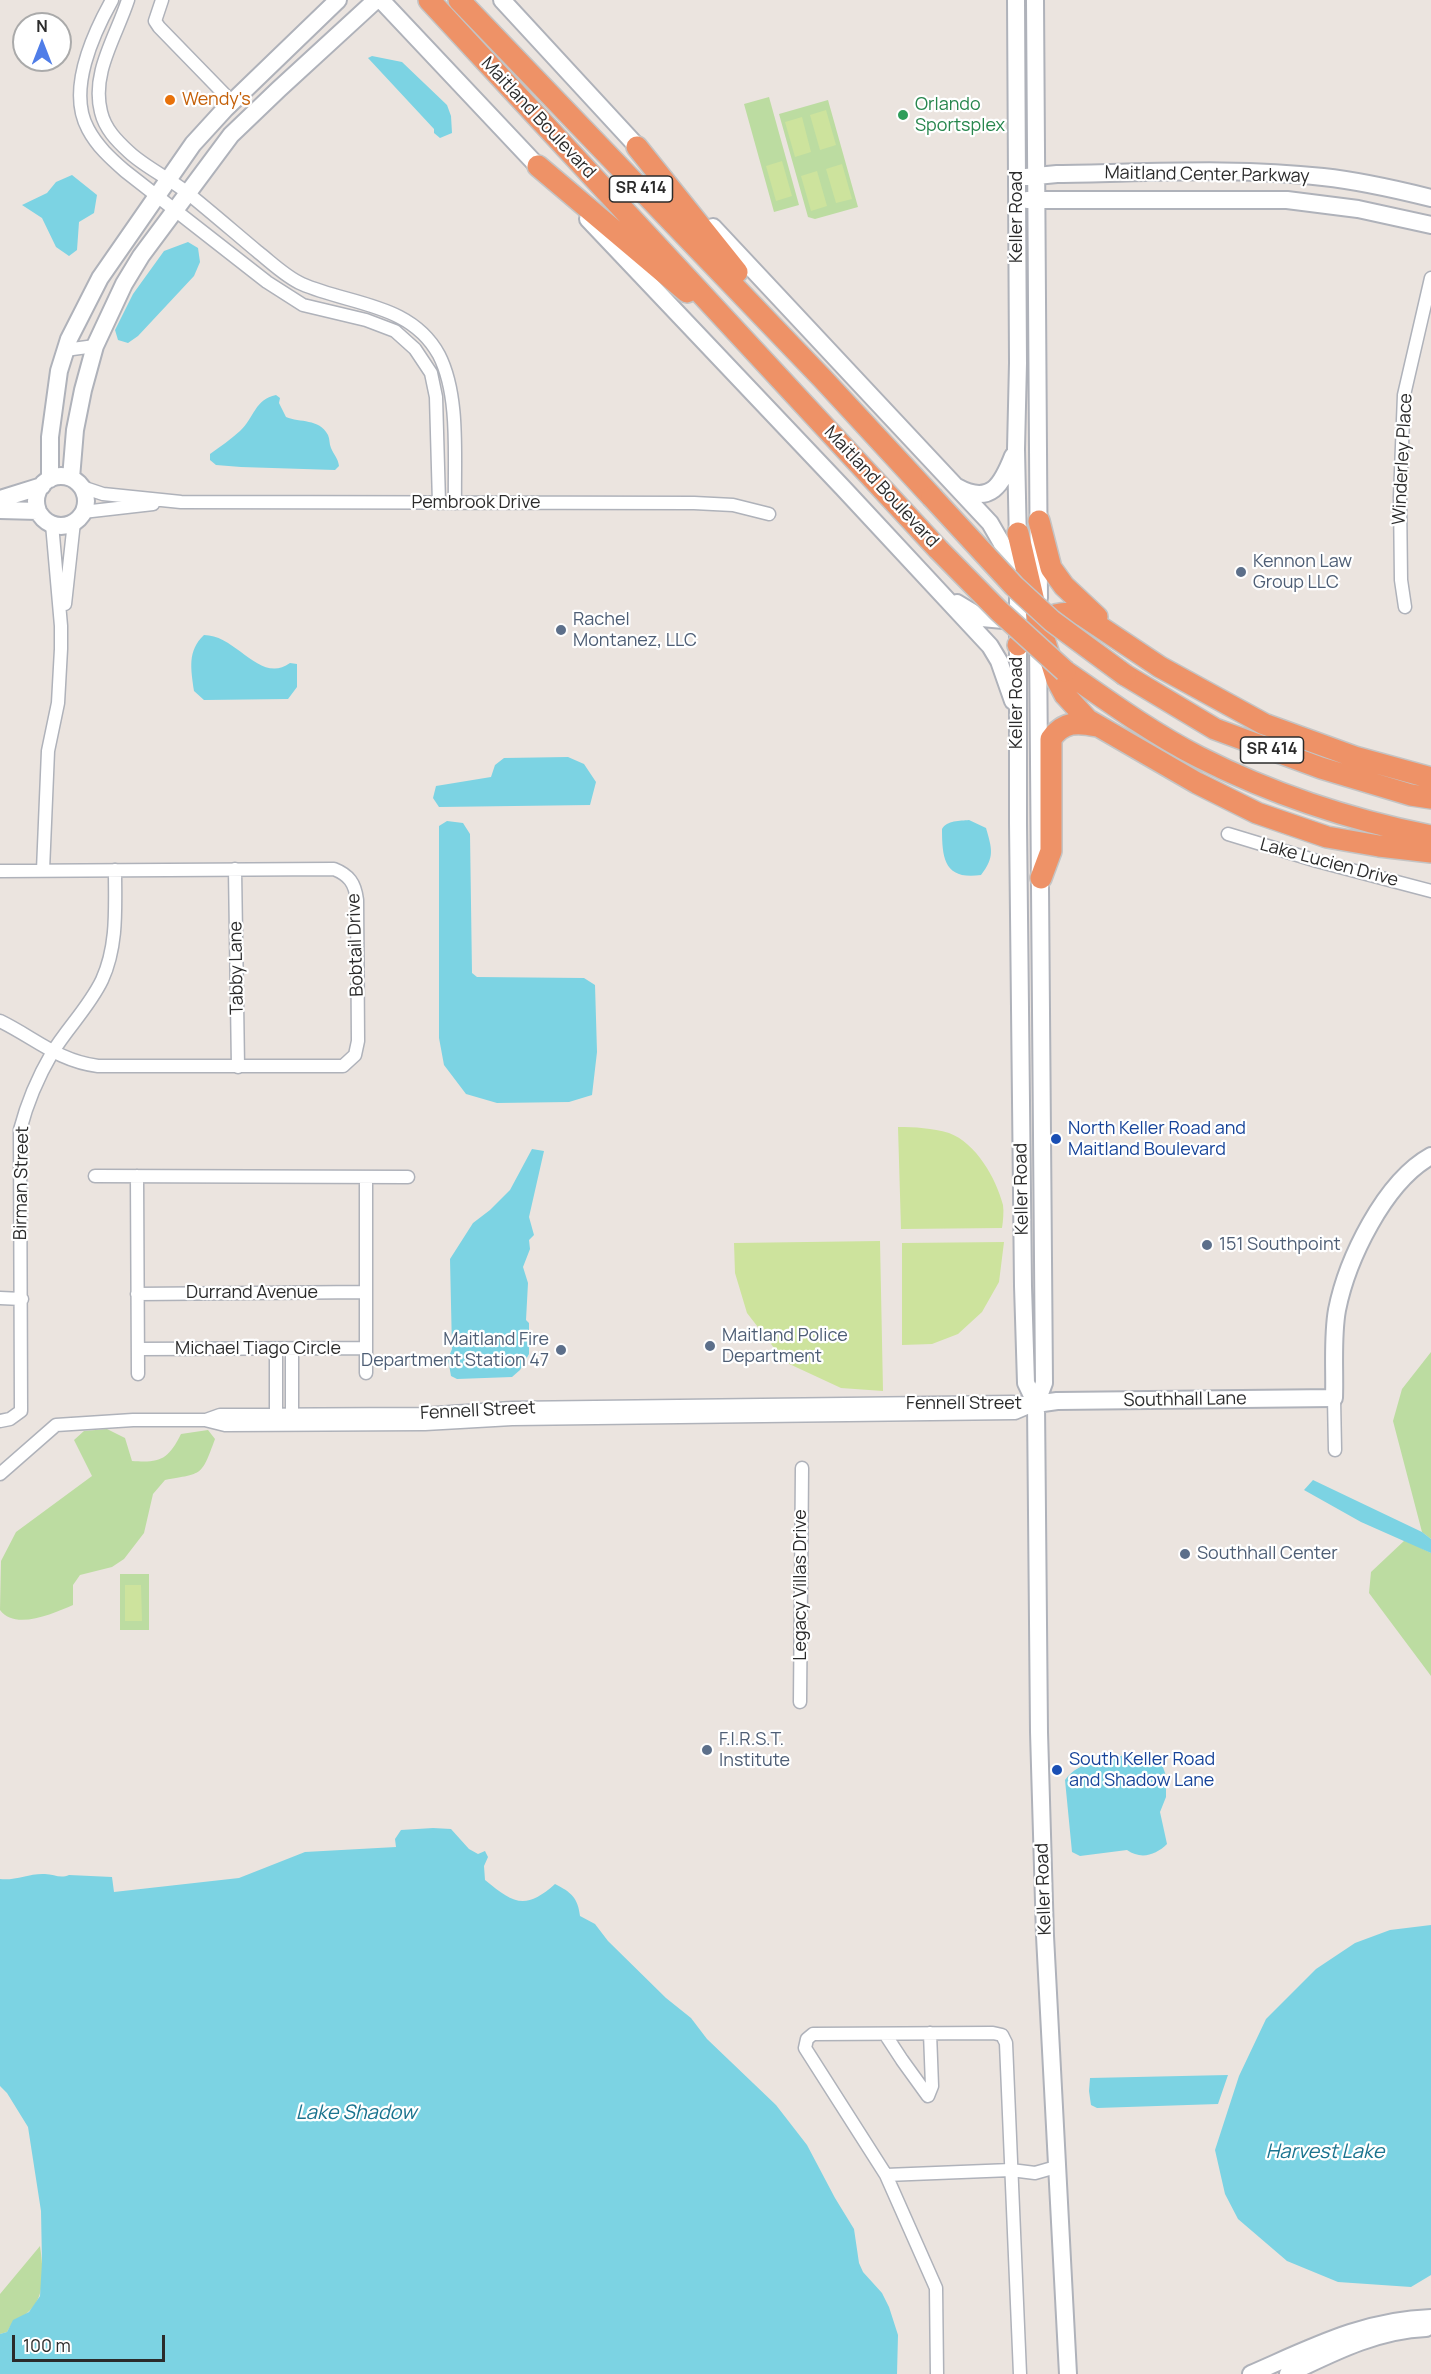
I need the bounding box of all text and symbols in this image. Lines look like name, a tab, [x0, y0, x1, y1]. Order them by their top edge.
north arrow	[12, 12, 72, 72]
text: N	[36, 15, 48, 37]
street label: Maitland Boulevard	[476, 53, 600, 183]
place label: Wendy's	[182, 89, 251, 111]
marker: Wendy's	[163, 93, 177, 107]
place label: Orlando Sportsplex	[915, 94, 1005, 136]
marker: Orlando Sportsplex	[896, 108, 910, 122]
street label: Maitland Center Parkway	[1104, 162, 1310, 188]
street label: Keller Road	[1006, 171, 1028, 263]
road number: SR 414	[610, 176, 672, 202]
street label: Winderley Place	[1389, 393, 1417, 525]
street label: Maitland Boulevard	[819, 422, 943, 552]
street label: Pembrook Drive	[411, 492, 541, 514]
place label: Kennon Law Group LLC	[1253, 551, 1352, 594]
marker: Kennon Law Group LLC	[1234, 565, 1248, 579]
place label: Rachel Montanez, LLC	[573, 609, 697, 652]
marker: Rachel Montanez, LLC	[554, 623, 568, 637]
street label: Keller Road	[1006, 657, 1028, 749]
road number: SR 414	[1240, 737, 1304, 763]
street label: Lake Lucien Drive	[1257, 834, 1401, 892]
street label: Bobtail Drive	[343, 893, 369, 997]
street label: Tabby Lane	[225, 921, 249, 1015]
place label: North Keller Road and Maitland Boulevard	[1068, 1118, 1246, 1160]
street label: Birman Street	[10, 1126, 34, 1240]
marker: North Keller Road and Maitland Boulevard	[1049, 1132, 1063, 1146]
street label: Keller Road	[1010, 1143, 1034, 1235]
place label: 151 Southpoint	[1219, 1234, 1341, 1256]
marker: 151 Southpoint	[1200, 1238, 1214, 1252]
street label: Durrand Avenue	[186, 1282, 318, 1304]
place label: Maitland Police Department	[722, 1325, 848, 1368]
place label: Maitland Fire Department Station 47	[361, 1329, 549, 1372]
street label: Michael Tiago Circle	[175, 1338, 341, 1360]
marker: Maitland Police Department	[703, 1339, 717, 1353]
marker: Maitland Fire Department Station 47	[554, 1343, 568, 1357]
street label: Southhall Lane	[1123, 1388, 1247, 1412]
street label: Fennell Street	[906, 1393, 1022, 1415]
street label: Fennell Street	[420, 1397, 536, 1425]
street label: Legacy Villas Drive	[790, 1509, 812, 1661]
place label: Southhall Center	[1197, 1543, 1338, 1565]
marker: Southhall Center	[1178, 1547, 1192, 1561]
place label: F.I.R.S.T. Institute	[719, 1729, 790, 1772]
marker: F.I.R.S.T. Institute	[700, 1743, 714, 1757]
place label: South Keller Road and Shadow Lane	[1069, 1749, 1215, 1792]
marker: South Keller Road and Shadow Lane	[1050, 1763, 1064, 1777]
street label: Keller Road	[1032, 1843, 1056, 1935]
water label: Lake Shadow	[296, 2101, 416, 2125]
water label: Harvest Lake	[1266, 2140, 1384, 2164]
scale bar	[15, 2323, 168, 2361]
text: 100 m	[23, 2333, 71, 2357]

